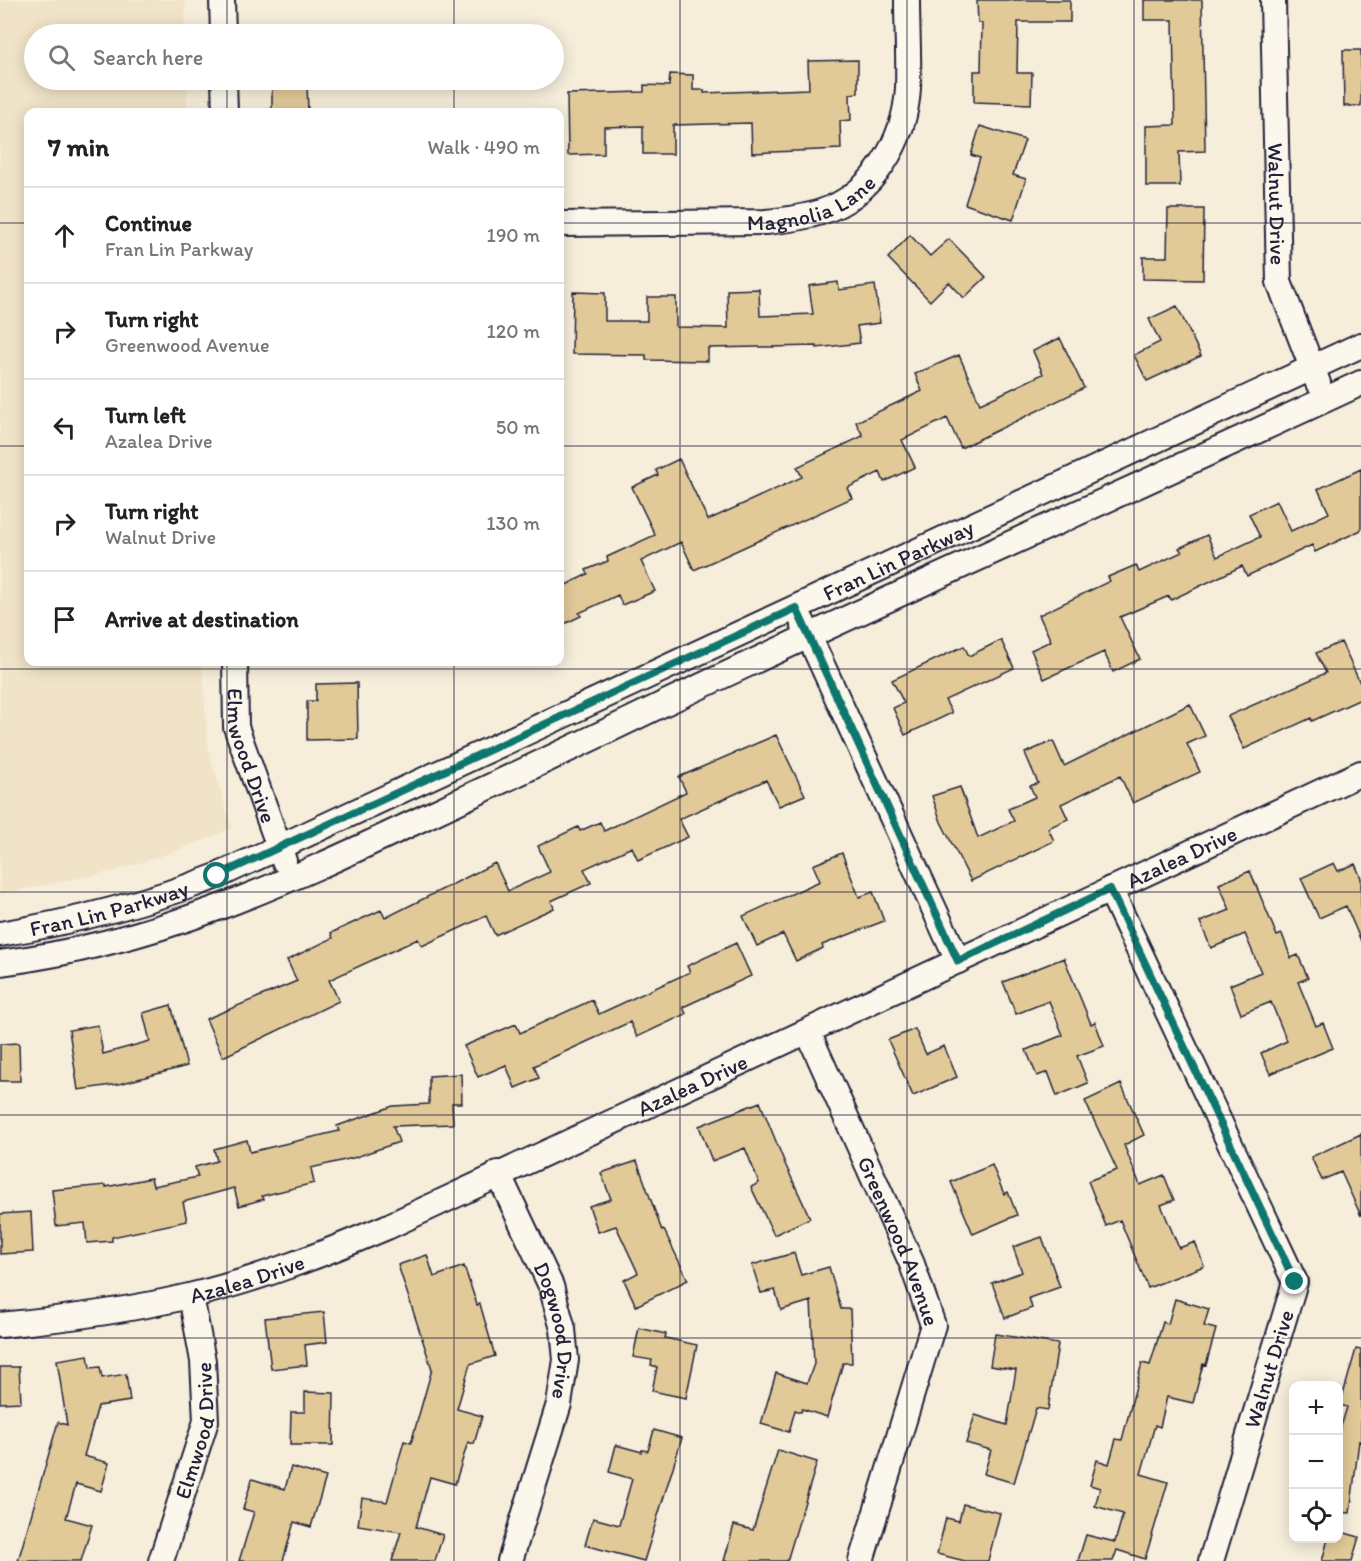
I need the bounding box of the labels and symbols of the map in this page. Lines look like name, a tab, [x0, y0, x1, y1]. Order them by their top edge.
street label: Walnut Drive	[1263, 143, 1292, 265]
street label: Magnolia Lane	[747, 169, 881, 236]
street label: Fran Lin Parkway	[819, 513, 978, 606]
street label: Elmwood Drive	[222, 688, 283, 827]
street label: Azalea Drive	[1122, 819, 1241, 894]
route start	[203, 862, 229, 888]
street label: Fran Lin Parkway	[27, 874, 192, 942]
street label: Azalea Drive	[633, 1047, 752, 1122]
street label: Greenwood Avenue	[852, 1152, 946, 1329]
street label: Azalea Drive	[187, 1248, 308, 1309]
street label: Dogwood Drive	[528, 1257, 580, 1402]
route end	[1281, 1268, 1307, 1294]
street label: Walnut Drive	[1238, 1307, 1300, 1431]
street label: Elmwood Drive	[168, 1362, 220, 1502]

